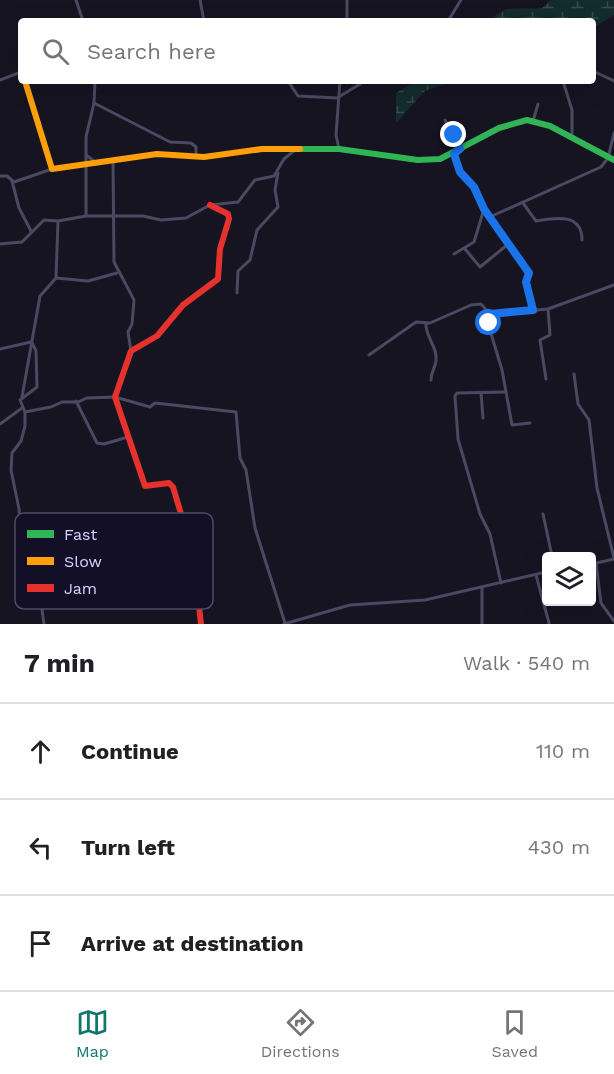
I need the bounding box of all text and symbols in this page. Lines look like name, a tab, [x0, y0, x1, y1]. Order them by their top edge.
search box	[18, 18, 596, 84]
icon: search	[39, 35, 72, 68]
text: Search here	[87, 39, 216, 64]
route end	[440, 121, 466, 147]
route start	[475, 309, 501, 335]
legend	[15, 513, 213, 609]
text: Fast	[64, 525, 97, 544]
text: Slow	[64, 552, 102, 571]
map controls	[542, 552, 596, 606]
button: layers	[542, 552, 596, 606]
text: Jam	[64, 579, 97, 598]
text: 7 min	[24, 648, 95, 678]
text: Walk · 540 m	[463, 651, 590, 675]
icon: ahead	[24, 735, 57, 768]
text: Continue	[81, 739, 179, 764]
text: 110 m	[536, 739, 590, 763]
icon: left	[24, 831, 57, 864]
text: Turn left	[81, 835, 175, 860]
text: 430 m	[528, 835, 590, 859]
icon: arrive	[24, 927, 57, 960]
text: Arrive at destination	[81, 931, 304, 956]
tab: Map	[76, 1006, 109, 1061]
tab: Directions	[261, 1006, 340, 1061]
tab: Saved	[492, 1006, 538, 1061]

